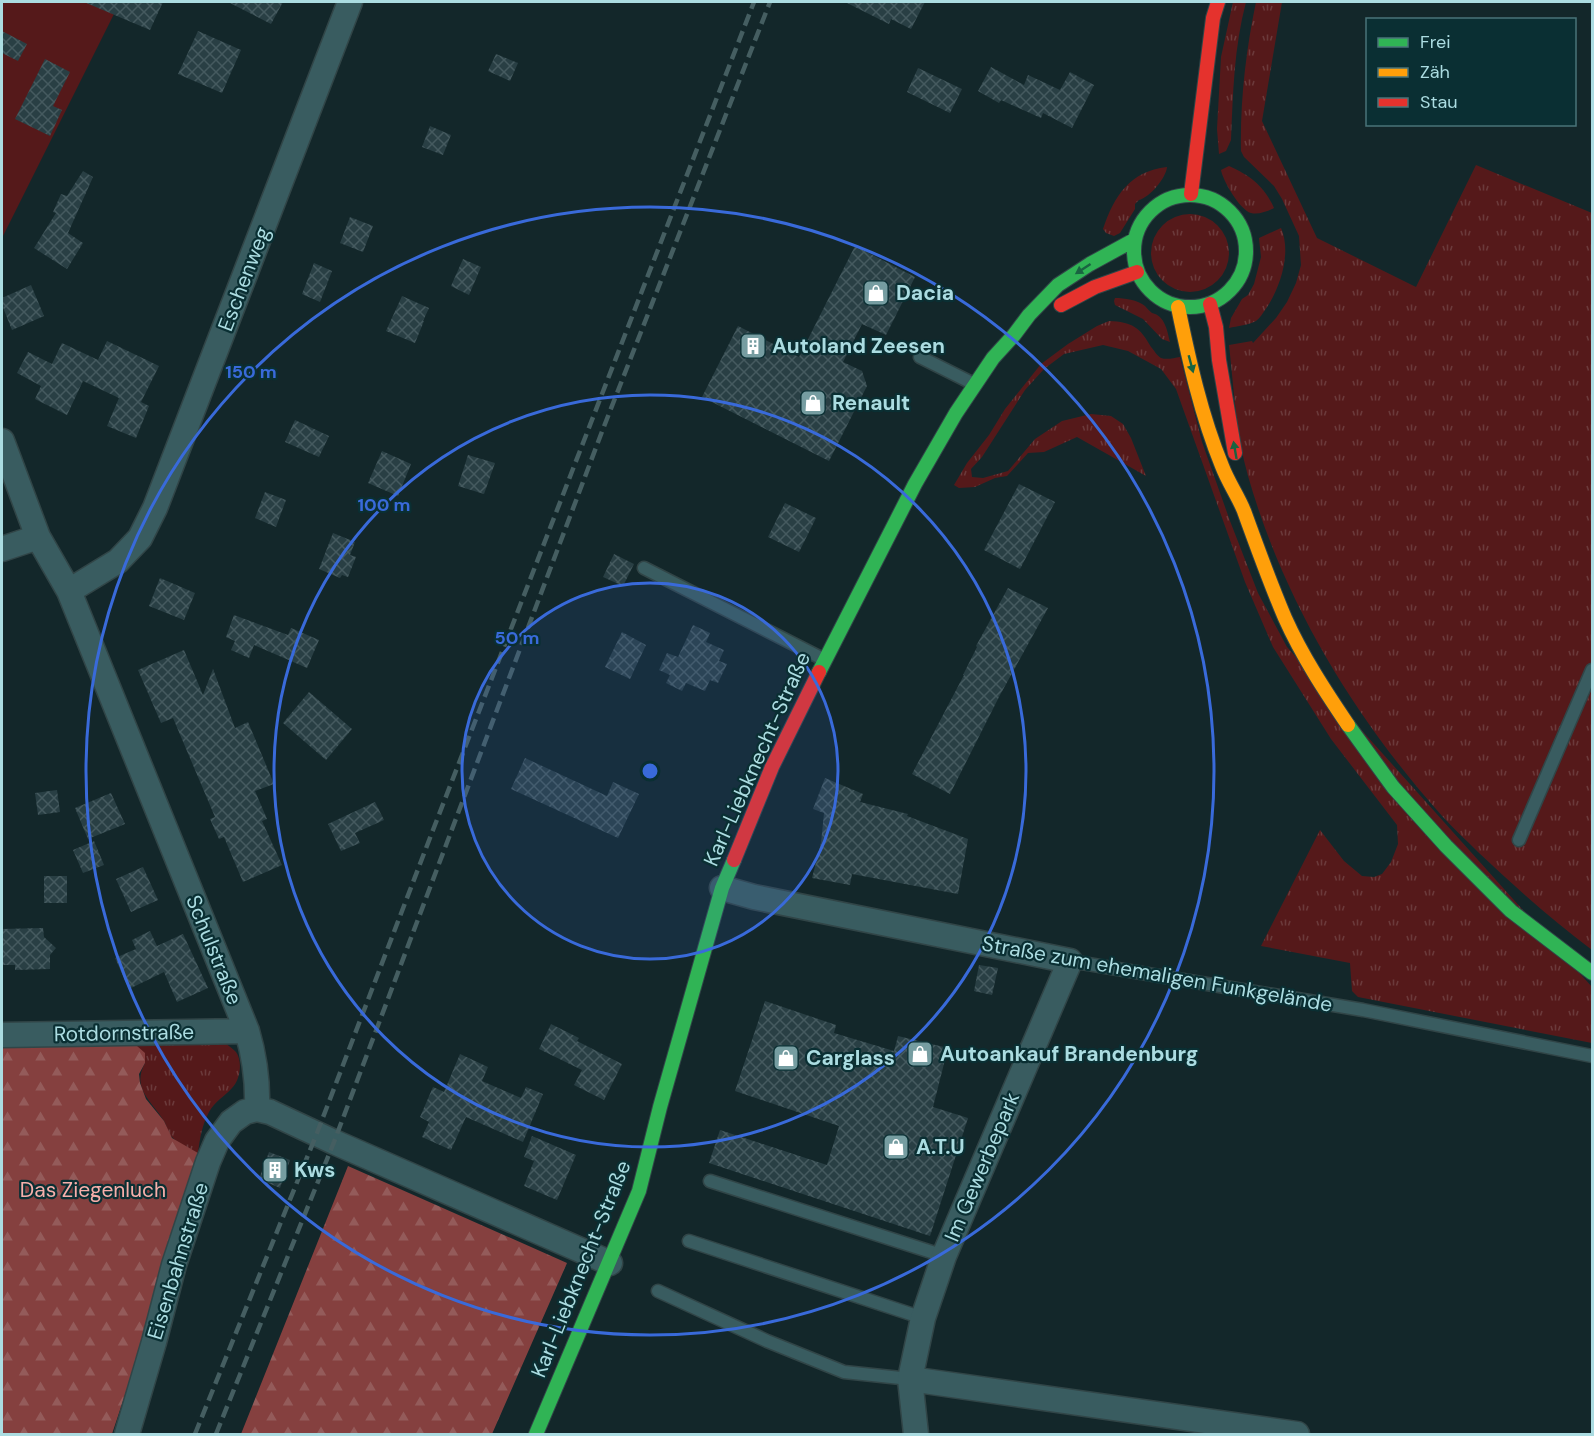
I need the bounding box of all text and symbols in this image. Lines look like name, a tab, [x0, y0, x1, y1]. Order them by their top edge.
legend	[1366, 18, 1576, 126]
text: Frei	[1420, 30, 1451, 54]
text: Zäh	[1420, 60, 1450, 84]
text: Stau	[1420, 90, 1458, 114]
street label: Eschenweg	[211, 223, 277, 335]
one-way arrow	[1075, 263, 1091, 274]
shop icon: Dacia	[861, 278, 891, 308]
place label: Dacia	[896, 279, 954, 307]
building icon: Autoland Zeesen	[738, 331, 768, 361]
place label: Autoland Zeesen	[772, 332, 945, 360]
one-way arrow	[1187, 355, 1197, 373]
text: 150 m	[225, 360, 277, 384]
shop icon: Renault	[798, 388, 828, 418]
place label: Renault	[832, 389, 910, 417]
one-way arrow	[1230, 441, 1239, 460]
text: 100 m	[357, 493, 411, 517]
text: 50 m	[494, 626, 540, 650]
street label: Karl-Liebknecht-Straße	[697, 647, 817, 870]
centre of rings	[640, 761, 660, 781]
street label: Schulstraße	[179, 891, 249, 1009]
street label: Straße zum ehemaligen Funkgelände	[979, 929, 1335, 1019]
street label: Rotdornstraße	[54, 1018, 194, 1048]
shop icon: Autoankauf Brandenburg	[905, 1039, 935, 1069]
place label: Autoankauf Brandenburg	[940, 1040, 1198, 1068]
shop icon: Carglass	[771, 1043, 801, 1073]
place label: Carglass	[806, 1044, 895, 1072]
street label: Im Gewerbepark	[938, 1088, 1026, 1246]
shop icon: A.T.U	[881, 1132, 911, 1162]
place label: A.T.U	[916, 1133, 965, 1161]
building icon: Kws	[260, 1155, 290, 1185]
place label: Kws	[294, 1156, 335, 1184]
street label: Karl-Liebknecht-Straße	[525, 1156, 637, 1382]
park label: Das Ziegenluch	[20, 1176, 166, 1204]
street label: Eisenbahnstraße	[141, 1179, 215, 1343]

